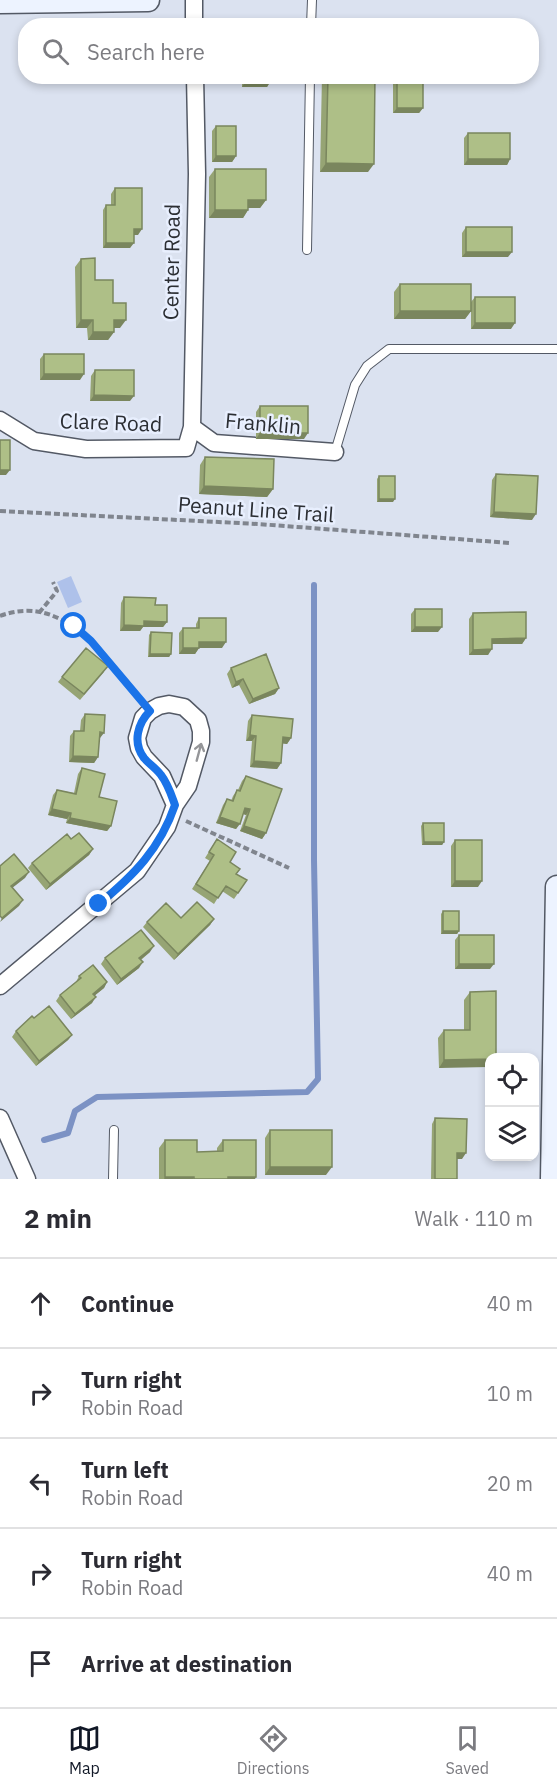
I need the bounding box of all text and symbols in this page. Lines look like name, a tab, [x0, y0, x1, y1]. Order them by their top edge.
search box	[18, 18, 539, 84]
icon: search	[39, 35, 72, 68]
text: Search here	[87, 37, 205, 66]
street label: Center Road	[156, 204, 186, 320]
street label: Clare Road	[59, 406, 163, 438]
street label: Franklin	[224, 406, 302, 440]
street label: Peanut Line Trail	[177, 490, 335, 528]
route start	[60, 612, 86, 638]
one-way arrow	[193, 743, 205, 762]
route end	[85, 890, 111, 916]
map controls	[485, 1053, 539, 1161]
button: locate	[485, 1053, 539, 1107]
button: layers	[485, 1107, 539, 1161]
text: 2 min	[24, 1201, 92, 1235]
text: Walk · 110 m	[415, 1205, 533, 1232]
icon: ahead	[24, 1287, 57, 1320]
text: Continue	[81, 1289, 174, 1318]
text: 40 m	[487, 1290, 533, 1317]
text: Turn right	[81, 1365, 182, 1394]
icon: right	[24, 1377, 57, 1410]
text: 10 m	[487, 1380, 533, 1407]
text: Robin Road	[81, 1394, 183, 1421]
text: Turn left	[81, 1455, 169, 1484]
icon: left	[24, 1467, 57, 1500]
text: 20 m	[487, 1470, 533, 1497]
text: Robin Road	[81, 1484, 183, 1511]
text: Turn right	[81, 1545, 182, 1574]
icon: right	[24, 1557, 57, 1590]
text: 40 m	[487, 1560, 533, 1587]
text: Robin Road	[81, 1574, 183, 1601]
icon: arrive	[24, 1647, 57, 1680]
text: Arrive at destination	[81, 1649, 292, 1678]
tab: Map	[68, 1722, 101, 1778]
tab: Directions	[237, 1722, 310, 1778]
tab: Saved	[446, 1722, 489, 1778]

